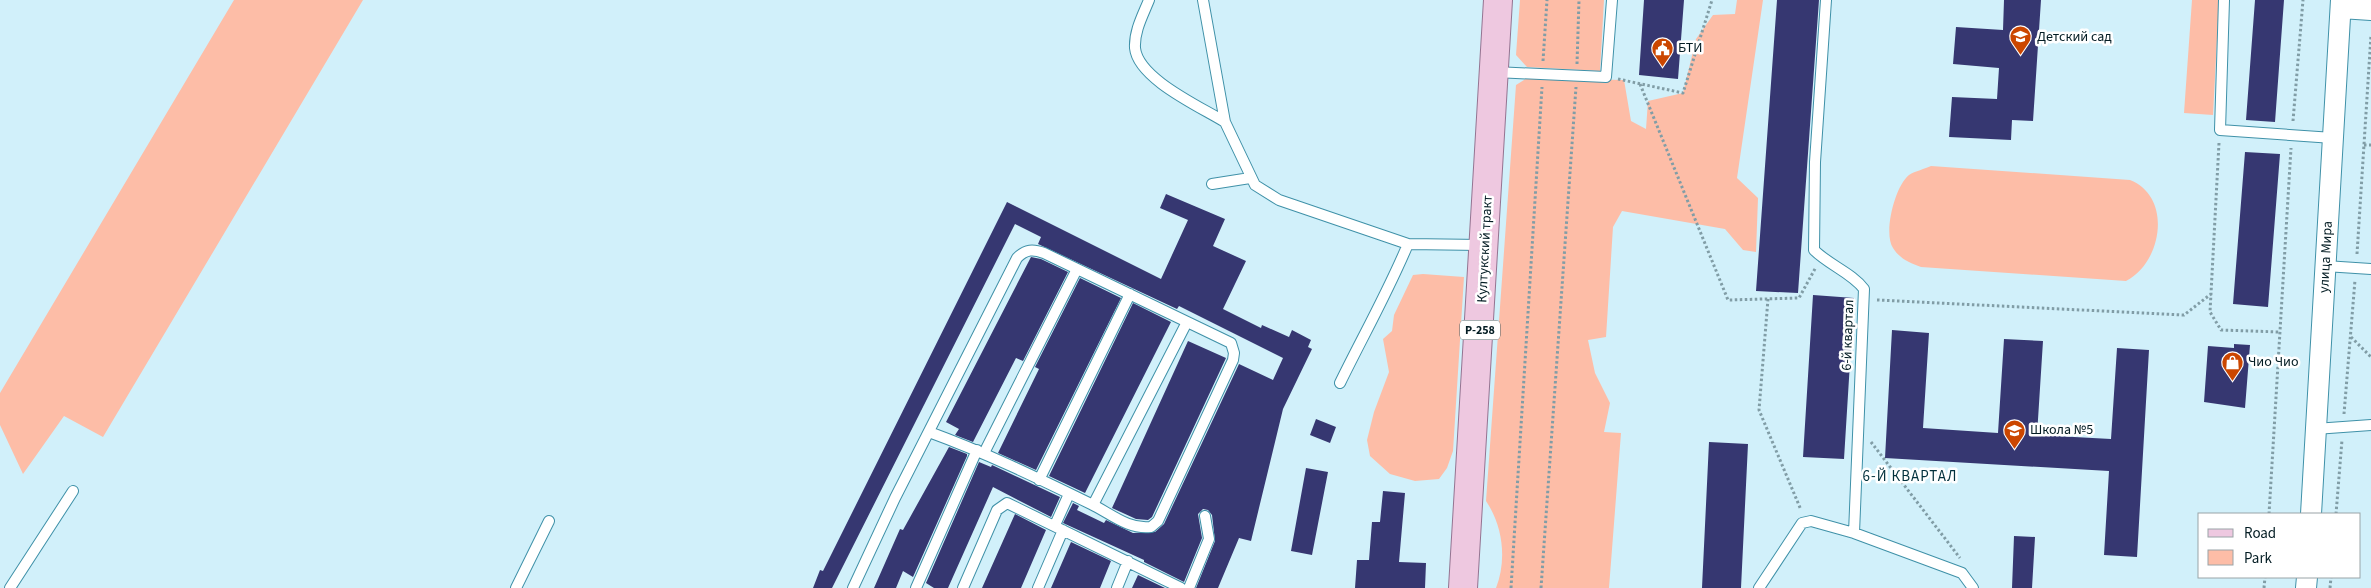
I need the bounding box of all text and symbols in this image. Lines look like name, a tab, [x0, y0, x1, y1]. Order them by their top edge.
school or university icon: Детский сад	[2009, 25, 2033, 56]
place label: Детский сад	[2037, 27, 2112, 47]
public building icon: БТИ	[1650, 36, 1674, 67]
place label: БТИ	[1678, 38, 1703, 58]
street label: Култукский тракт	[1472, 194, 1498, 303]
street label: улица Мира	[2314, 220, 2338, 294]
street label: 6-й квартал	[1837, 299, 1859, 371]
road number: Р-258	[1460, 320, 1500, 340]
shop icon: Чио Чио	[2220, 350, 2244, 381]
place label: Чио Чио	[2248, 352, 2299, 372]
school or university icon: Школа №5	[2002, 418, 2026, 449]
place label: Школа №5	[2030, 420, 2093, 440]
district label: 6-Й КВАРТАЛ	[1863, 466, 1957, 487]
legend	[2198, 513, 2361, 578]
text: Road	[2244, 523, 2276, 544]
text: Park	[2244, 548, 2273, 569]

